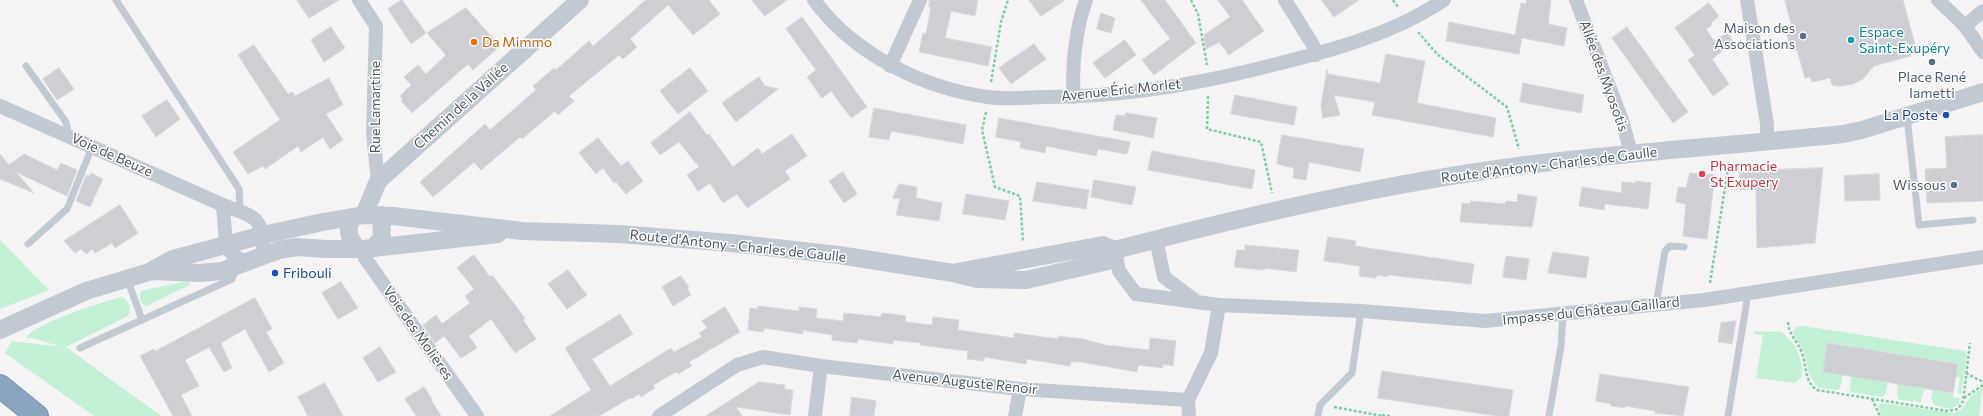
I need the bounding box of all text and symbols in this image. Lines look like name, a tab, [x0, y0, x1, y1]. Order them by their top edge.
street label: Allée des Myosotis	[1576, 18, 1632, 134]
place label: Maison des Associations	[1714, 20, 1795, 52]
place label: Espace Saint-Exupéry	[1859, 24, 1950, 56]
marker: Maison des Associations	[1798, 31, 1808, 41]
place label: Da Mimmo	[482, 34, 552, 50]
marker: Espace Saint-Exupéry	[1846, 35, 1856, 45]
marker: Da Mimmo	[469, 37, 479, 47]
marker: Place René Iametti	[1927, 57, 1937, 67]
street label: Chemin de la Vallée	[410, 59, 512, 153]
street label: Rue Lamartine	[367, 61, 383, 153]
place label: Place René Iametti	[1898, 69, 1966, 102]
street label: Avenue Éric Morlet	[1060, 75, 1182, 105]
place label: La Poste	[1884, 107, 1938, 123]
marker: La Poste	[1941, 110, 1951, 120]
street label: Voie de Beuze	[69, 130, 155, 180]
street label: Route d'Antony - Charles de Gaulle	[1440, 143, 1658, 187]
place label: Pharmacie St Exupery	[1710, 158, 1779, 190]
marker: Pharmacie St Exupery	[1697, 169, 1707, 179]
place label: Wissous	[1893, 177, 1946, 193]
marker: Wissous	[1949, 180, 1959, 190]
street label: Route d'Antony - Charles de Gaulle	[629, 226, 847, 266]
place label: Fribouli	[283, 265, 332, 281]
marker: Fribouli	[270, 268, 280, 278]
street label: Voie des Molières	[379, 283, 457, 383]
street label: Impasse du Château Gaillard	[1502, 293, 1680, 329]
street label: Avenue Auguste Renoir	[892, 366, 1038, 398]

